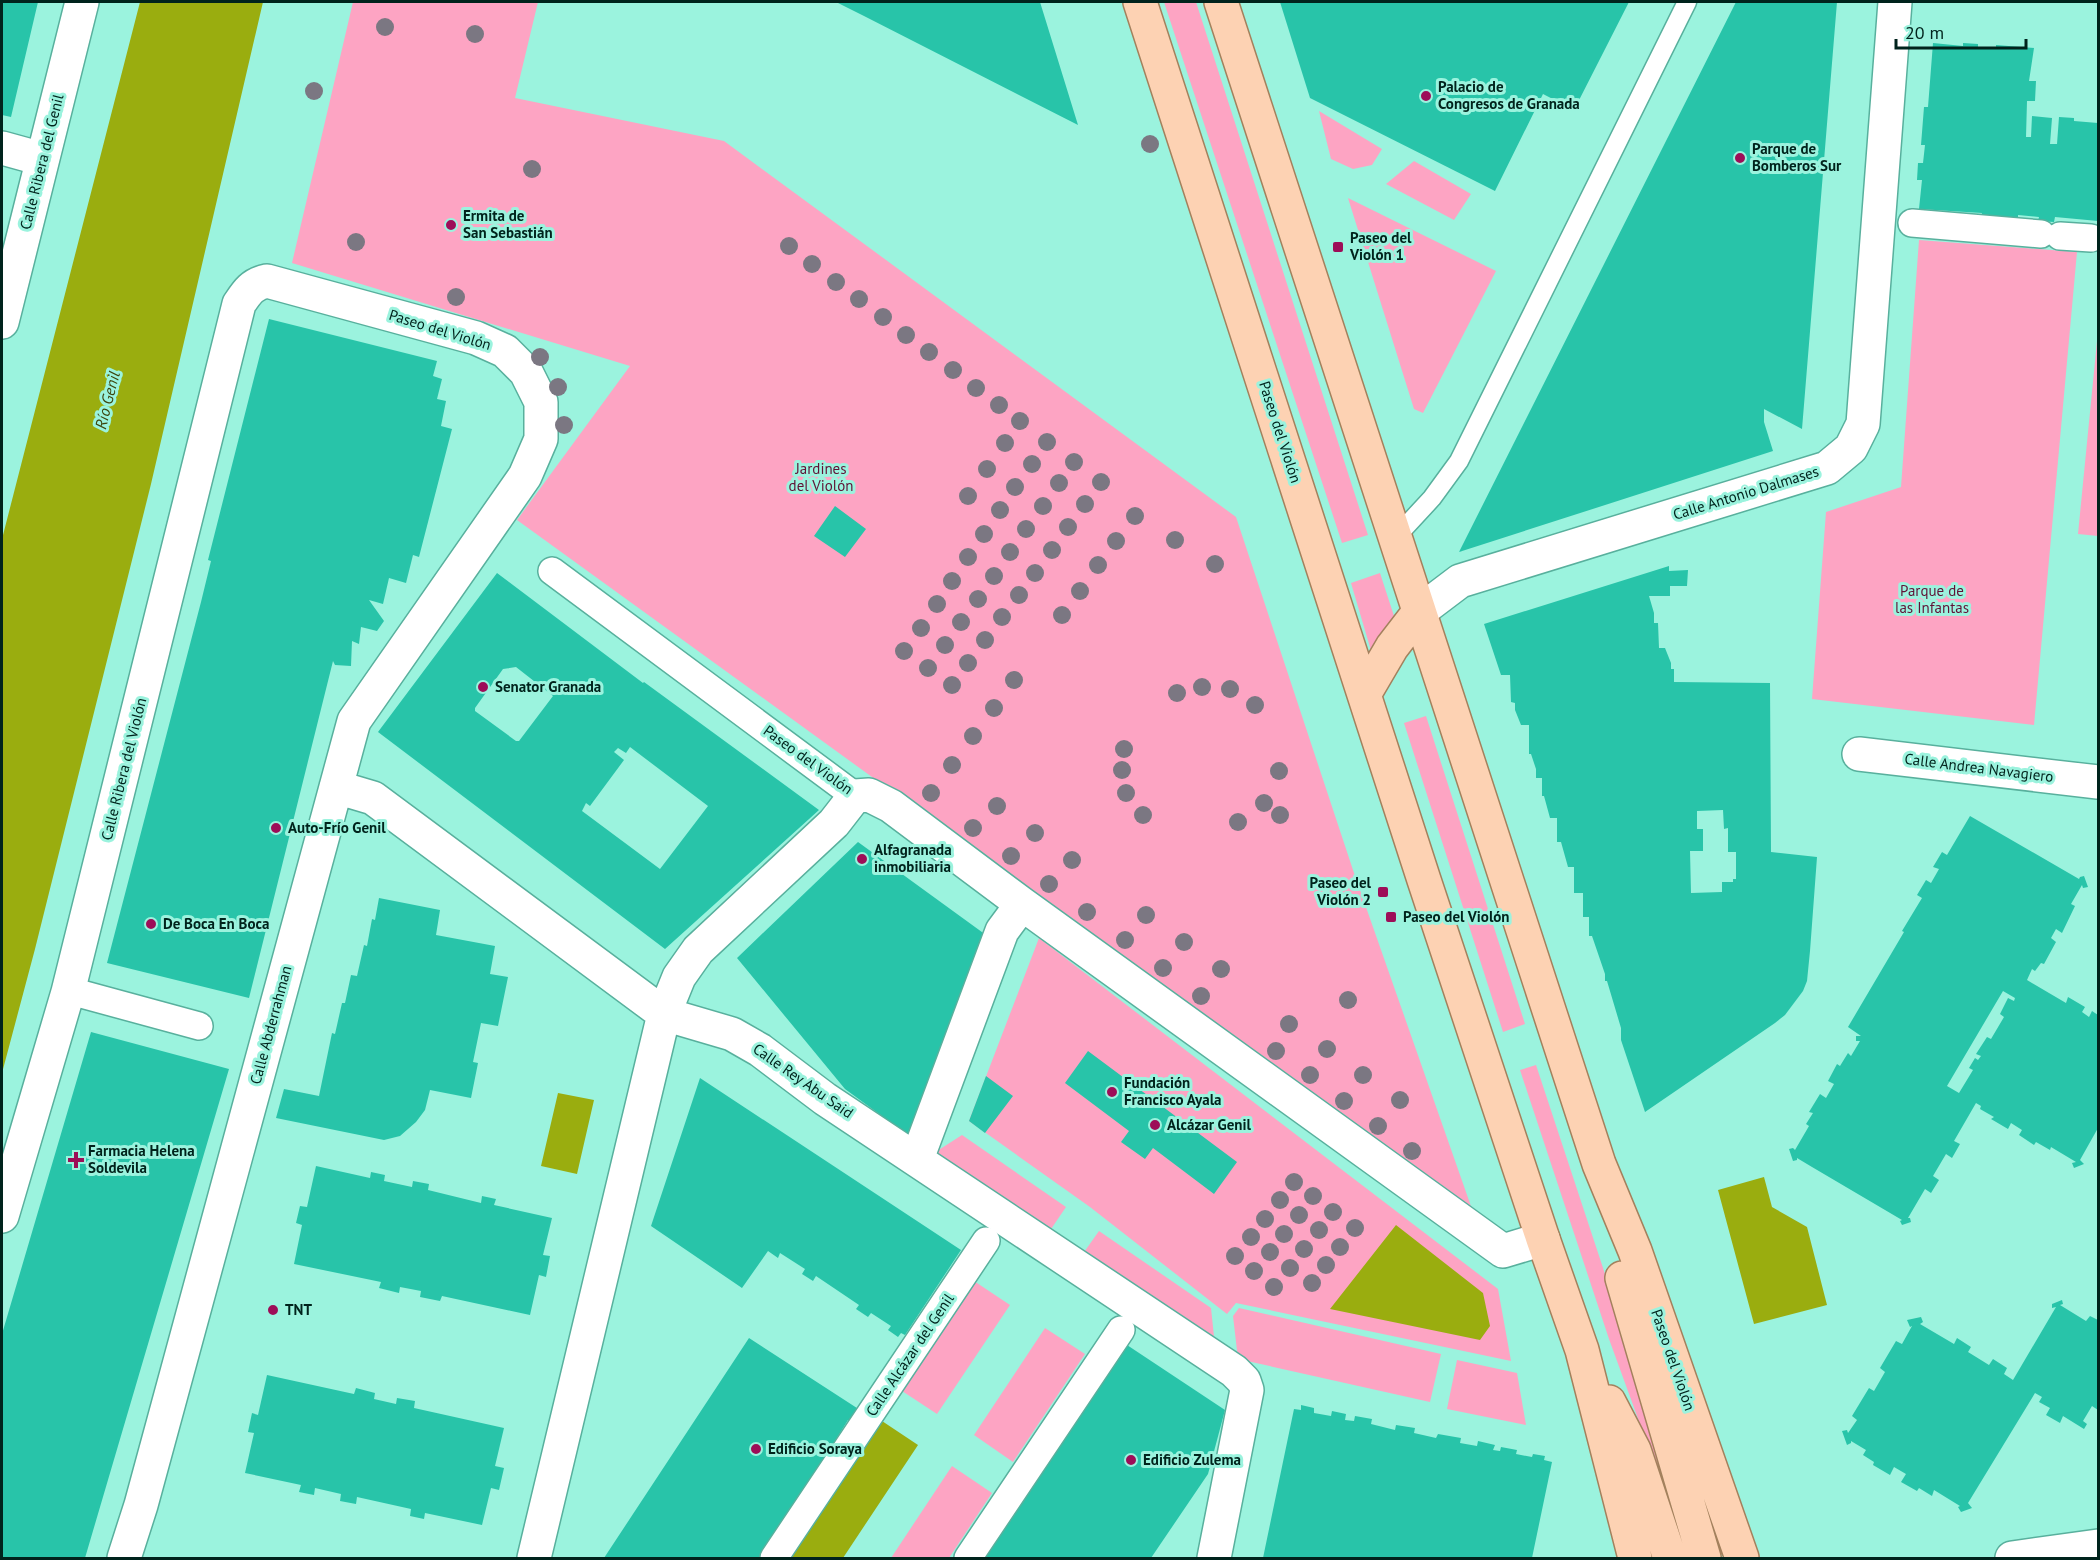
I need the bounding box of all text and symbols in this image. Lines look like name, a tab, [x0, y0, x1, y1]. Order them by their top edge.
scale bar	[1896, 12, 2026, 50]
text: 20 m	[1905, 21, 1944, 44]
place label: Palacio de Congresos de Granada	[1438, 77, 1580, 113]
marker: Palacio de Congresos de Granada	[1419, 89, 1433, 103]
street label: Calle Ribera del Genil	[16, 92, 68, 232]
place label: Parque de Bomberos Sur	[1752, 139, 1842, 175]
marker: Parque de Bomberos Sur	[1733, 151, 1747, 165]
place label: Ermita de San Sebastián	[463, 206, 553, 242]
marker: Ermita de San Sebastián	[444, 218, 458, 232]
place label: Paseo del Violón 1	[1349, 228, 1412, 264]
marker: Paseo del Violón 1	[1331, 240, 1345, 254]
street label: Paseo del Violón	[387, 305, 494, 354]
water label: Río Genil	[90, 368, 124, 431]
street label: Paseo del Violón	[1255, 379, 1306, 485]
park label: Jardines del Violón	[789, 459, 853, 495]
street label: Calle Antonio Dalmases	[1671, 461, 1821, 524]
park label: Parque de las Infantas	[1895, 581, 1969, 617]
place label: Senator Granada	[495, 677, 601, 696]
marker: Senator Granada	[476, 680, 490, 694]
street label: Calle Ribera del Violón	[97, 696, 150, 842]
street label: Paseo del Violón	[760, 721, 857, 798]
street label: Calle Andrea Navagiero	[1904, 749, 2055, 786]
place label: Auto-Frío Genil	[288, 818, 386, 837]
marker: Auto-Frío Genil	[269, 821, 283, 835]
place label: Alfagranada inmobiliaria	[874, 840, 952, 876]
marker: Alfagranada inmobiliaria	[855, 852, 869, 866]
place label: Paseo del Violón 2	[1310, 873, 1372, 909]
marker: Paseo del Violón 2	[1376, 885, 1390, 899]
place label: Paseo del Violón	[1403, 907, 1510, 926]
marker: Paseo del Violón	[1384, 910, 1398, 924]
place label: De Boca En Boca	[163, 914, 269, 933]
marker: De Boca En Boca	[144, 917, 158, 931]
street label: Calle Abderrahman	[246, 964, 295, 1086]
street label: Calle Rey Abu Said	[749, 1039, 857, 1122]
place label: Fundación Francisco Ayala	[1124, 1073, 1222, 1109]
marker: Fundación Francisco Ayala	[1105, 1085, 1119, 1099]
place label: Alcázar Genil	[1167, 1115, 1252, 1134]
marker: Alcázar Genil	[1148, 1118, 1162, 1132]
place label: Farmacia Helena Soldevila	[88, 1141, 195, 1177]
marker: Farmacia Helena Soldevila	[69, 1153, 83, 1167]
street label: Calle Alcázar del Genil	[862, 1289, 958, 1420]
place label: TNT	[285, 1300, 312, 1319]
marker: TNT	[266, 1303, 280, 1317]
street label: Paseo del Violón	[1647, 1307, 1700, 1413]
place label: Edificio Soraya	[768, 1439, 862, 1458]
marker: Edificio Soraya	[749, 1442, 763, 1456]
place label: Edificio Zulema	[1143, 1450, 1241, 1469]
marker: Edificio Zulema	[1124, 1453, 1138, 1467]

